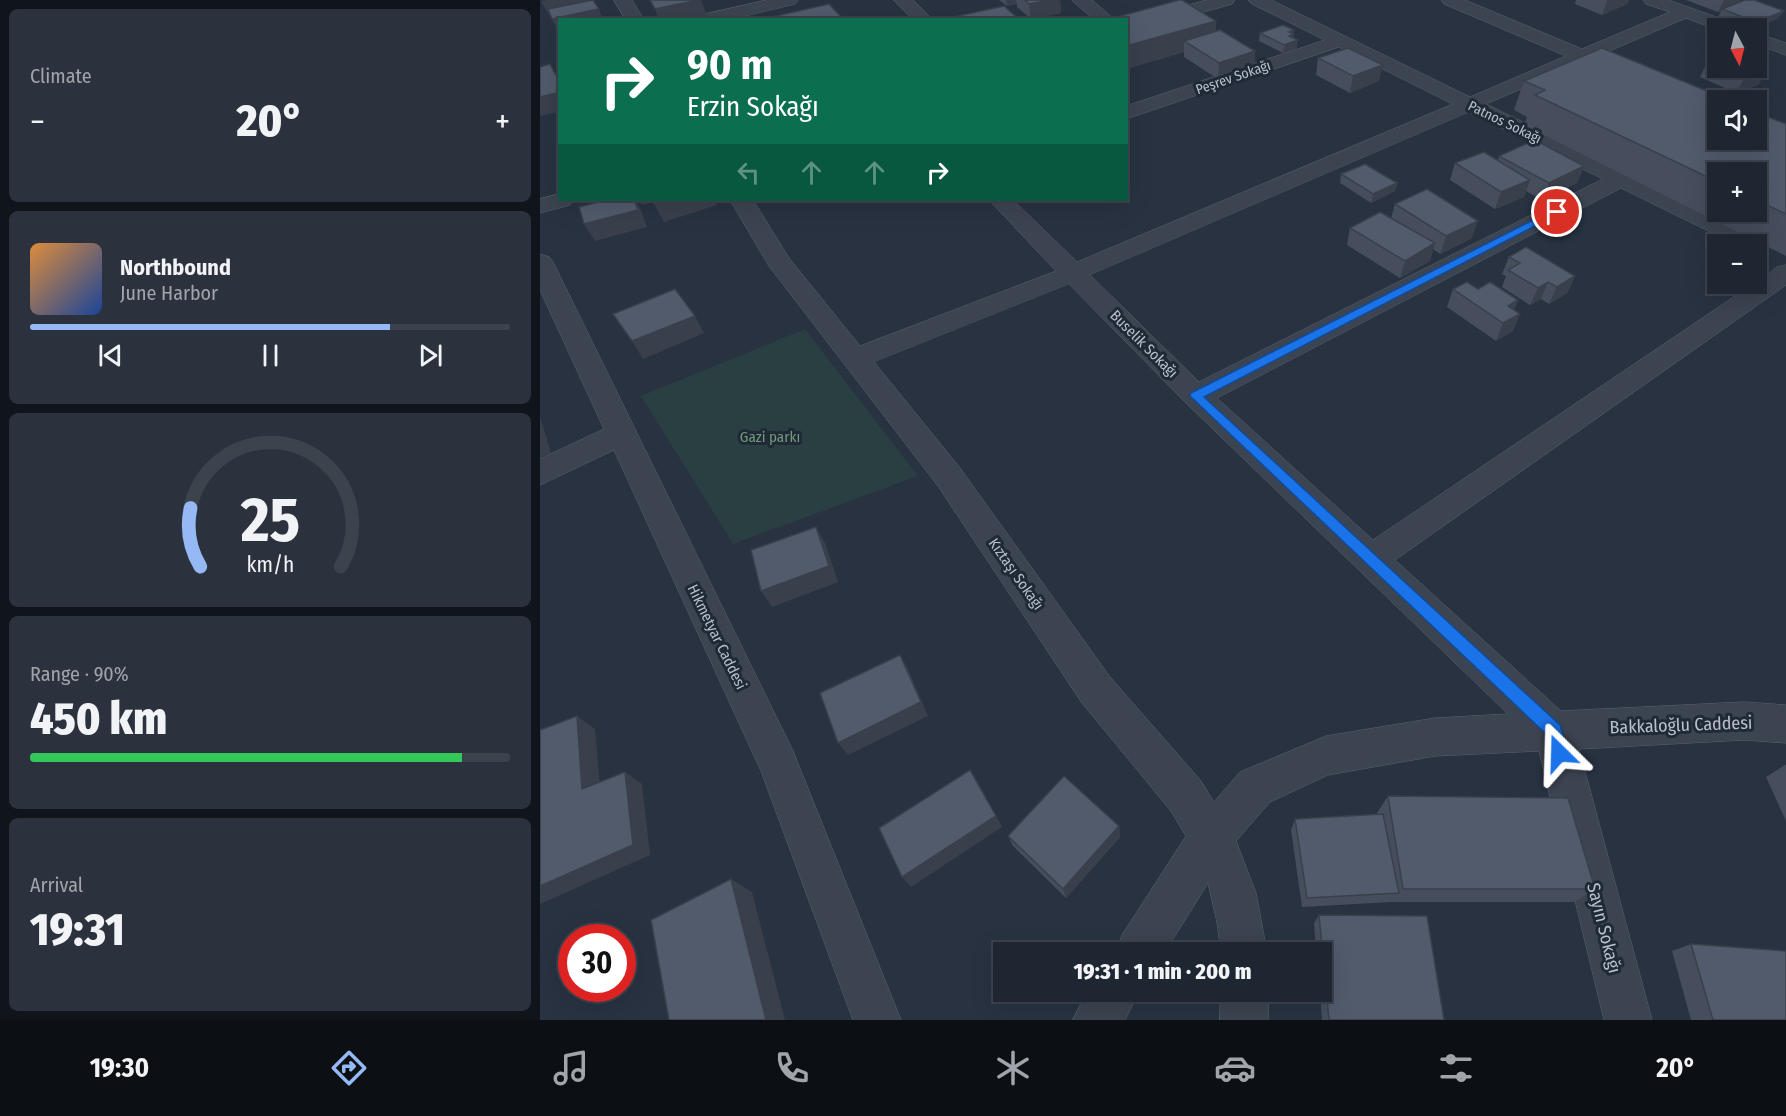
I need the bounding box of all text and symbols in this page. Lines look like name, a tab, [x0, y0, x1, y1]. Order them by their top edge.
north arrow	[1707, 18, 1767, 78]
map controls	[1707, 18, 1767, 294]
text: 90 m	[687, 40, 772, 90]
icon: right	[588, 42, 666, 120]
street label: Peşrev Sokağı	[1193, 57, 1273, 98]
text: Climate	[30, 64, 92, 88]
button: sound	[1707, 90, 1767, 150]
text: Erzin Sokağı	[687, 91, 819, 123]
text: 20°	[236, 94, 303, 148]
street label: Patnos Sokağı	[1465, 97, 1544, 148]
text: −	[30, 102, 45, 142]
text: +	[495, 102, 510, 142]
icon: left	[732, 156, 765, 189]
icon: ahead	[795, 156, 828, 189]
icon: ahead	[858, 156, 891, 189]
icon: right	[921, 156, 954, 189]
button: +	[1707, 162, 1767, 222]
pin	[1531, 186, 1582, 237]
icon: arrive	[1540, 195, 1573, 228]
button: −	[1707, 234, 1767, 294]
text: Northbound	[120, 254, 231, 281]
text: June Harbor	[120, 281, 218, 305]
street label: Buselik Sokağı	[1106, 306, 1182, 382]
icon: previous	[94, 339, 127, 372]
icon: pause	[254, 339, 287, 372]
icon: next	[414, 339, 447, 372]
park label: Gazi parkı	[740, 428, 800, 446]
text: 25	[239, 483, 300, 558]
street label: Kıztaşı Sokağı	[985, 535, 1047, 613]
text: km/h	[246, 552, 294, 578]
street label: Hikmetyar Caddesi	[684, 581, 750, 693]
text: Range · 90%	[30, 662, 129, 686]
text: 450 km	[30, 692, 167, 746]
street label: Bakkaloğlu Caddesi	[1609, 712, 1753, 738]
position arrow	[1527, 721, 1591, 785]
text: Arrival	[30, 873, 83, 897]
street label: Sayın Sokağı	[1582, 881, 1626, 975]
text: 19:31	[30, 903, 125, 957]
speed limit sign: 30	[558, 924, 636, 1002]
text: 19:31 · 1 min · 200 m	[1074, 958, 1251, 985]
icon: directions	[328, 1047, 370, 1089]
icon: music	[550, 1047, 592, 1089]
icon: phone	[771, 1047, 813, 1089]
icon: climate	[992, 1047, 1034, 1089]
icon: car	[1214, 1047, 1256, 1089]
icon: filters	[1435, 1047, 1477, 1089]
text: 19:30	[90, 1052, 149, 1084]
text: 20°	[1656, 1052, 1696, 1084]

